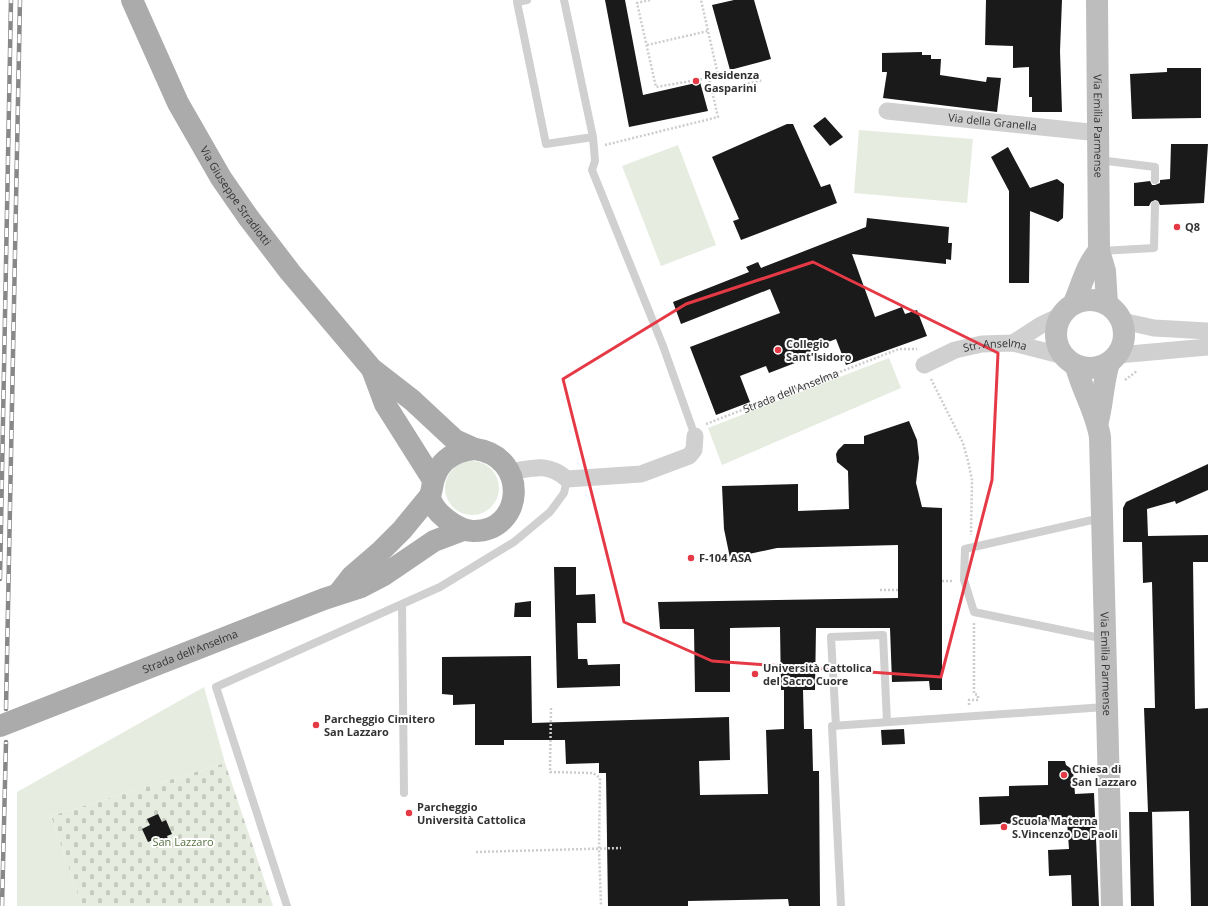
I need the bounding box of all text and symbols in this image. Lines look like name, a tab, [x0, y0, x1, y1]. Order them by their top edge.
place label: Residenza Gasparini	[704, 67, 759, 95]
street label: Via Emilia Parmense	[1091, 74, 1106, 178]
marker: Residenza Gasparini	[691, 76, 701, 86]
street label: Via della Granella	[947, 109, 1038, 133]
street label: Via Giuseppe Stradiotti	[197, 143, 275, 248]
place label: Q8	[1185, 219, 1200, 234]
marker: Q8	[1172, 222, 1182, 232]
street label: Str. Anselma	[961, 335, 1029, 355]
place label: Collegio Sant'Isidoro	[786, 336, 852, 364]
marker: Collegio Sant'Isidoro	[773, 345, 783, 355]
street label: Strada dell'Anselma	[741, 365, 841, 416]
place label: F-104 ASA	[699, 550, 752, 565]
marker: F-104 ASA	[686, 553, 696, 563]
street label: Via Emilia Parmense	[1097, 612, 1115, 716]
street label: Strada dell'Anselma	[140, 626, 240, 677]
place label: Università Cattolica del Sacro Cuore	[763, 660, 872, 688]
marker: Università Cattolica del Sacro Cuore	[750, 669, 760, 679]
place label: Parcheggio Cimitero San Lazzaro	[324, 711, 435, 739]
marker: Parcheggio Cimitero San Lazzaro	[311, 720, 321, 730]
place label: Chiesa di San Lazzaro	[1072, 761, 1137, 789]
marker: Chiesa di San Lazzaro	[1059, 770, 1069, 780]
place label: Parcheggio Università Cattolica	[417, 799, 526, 827]
marker: Parcheggio Università Cattolica	[404, 808, 414, 818]
place label: Scuola Materna S.Vincenzo De Paoli	[1012, 813, 1118, 841]
marker: Scuola Materna S.Vincenzo De Paoli	[999, 822, 1009, 832]
park label: San Lazzaro	[152, 834, 214, 849]

